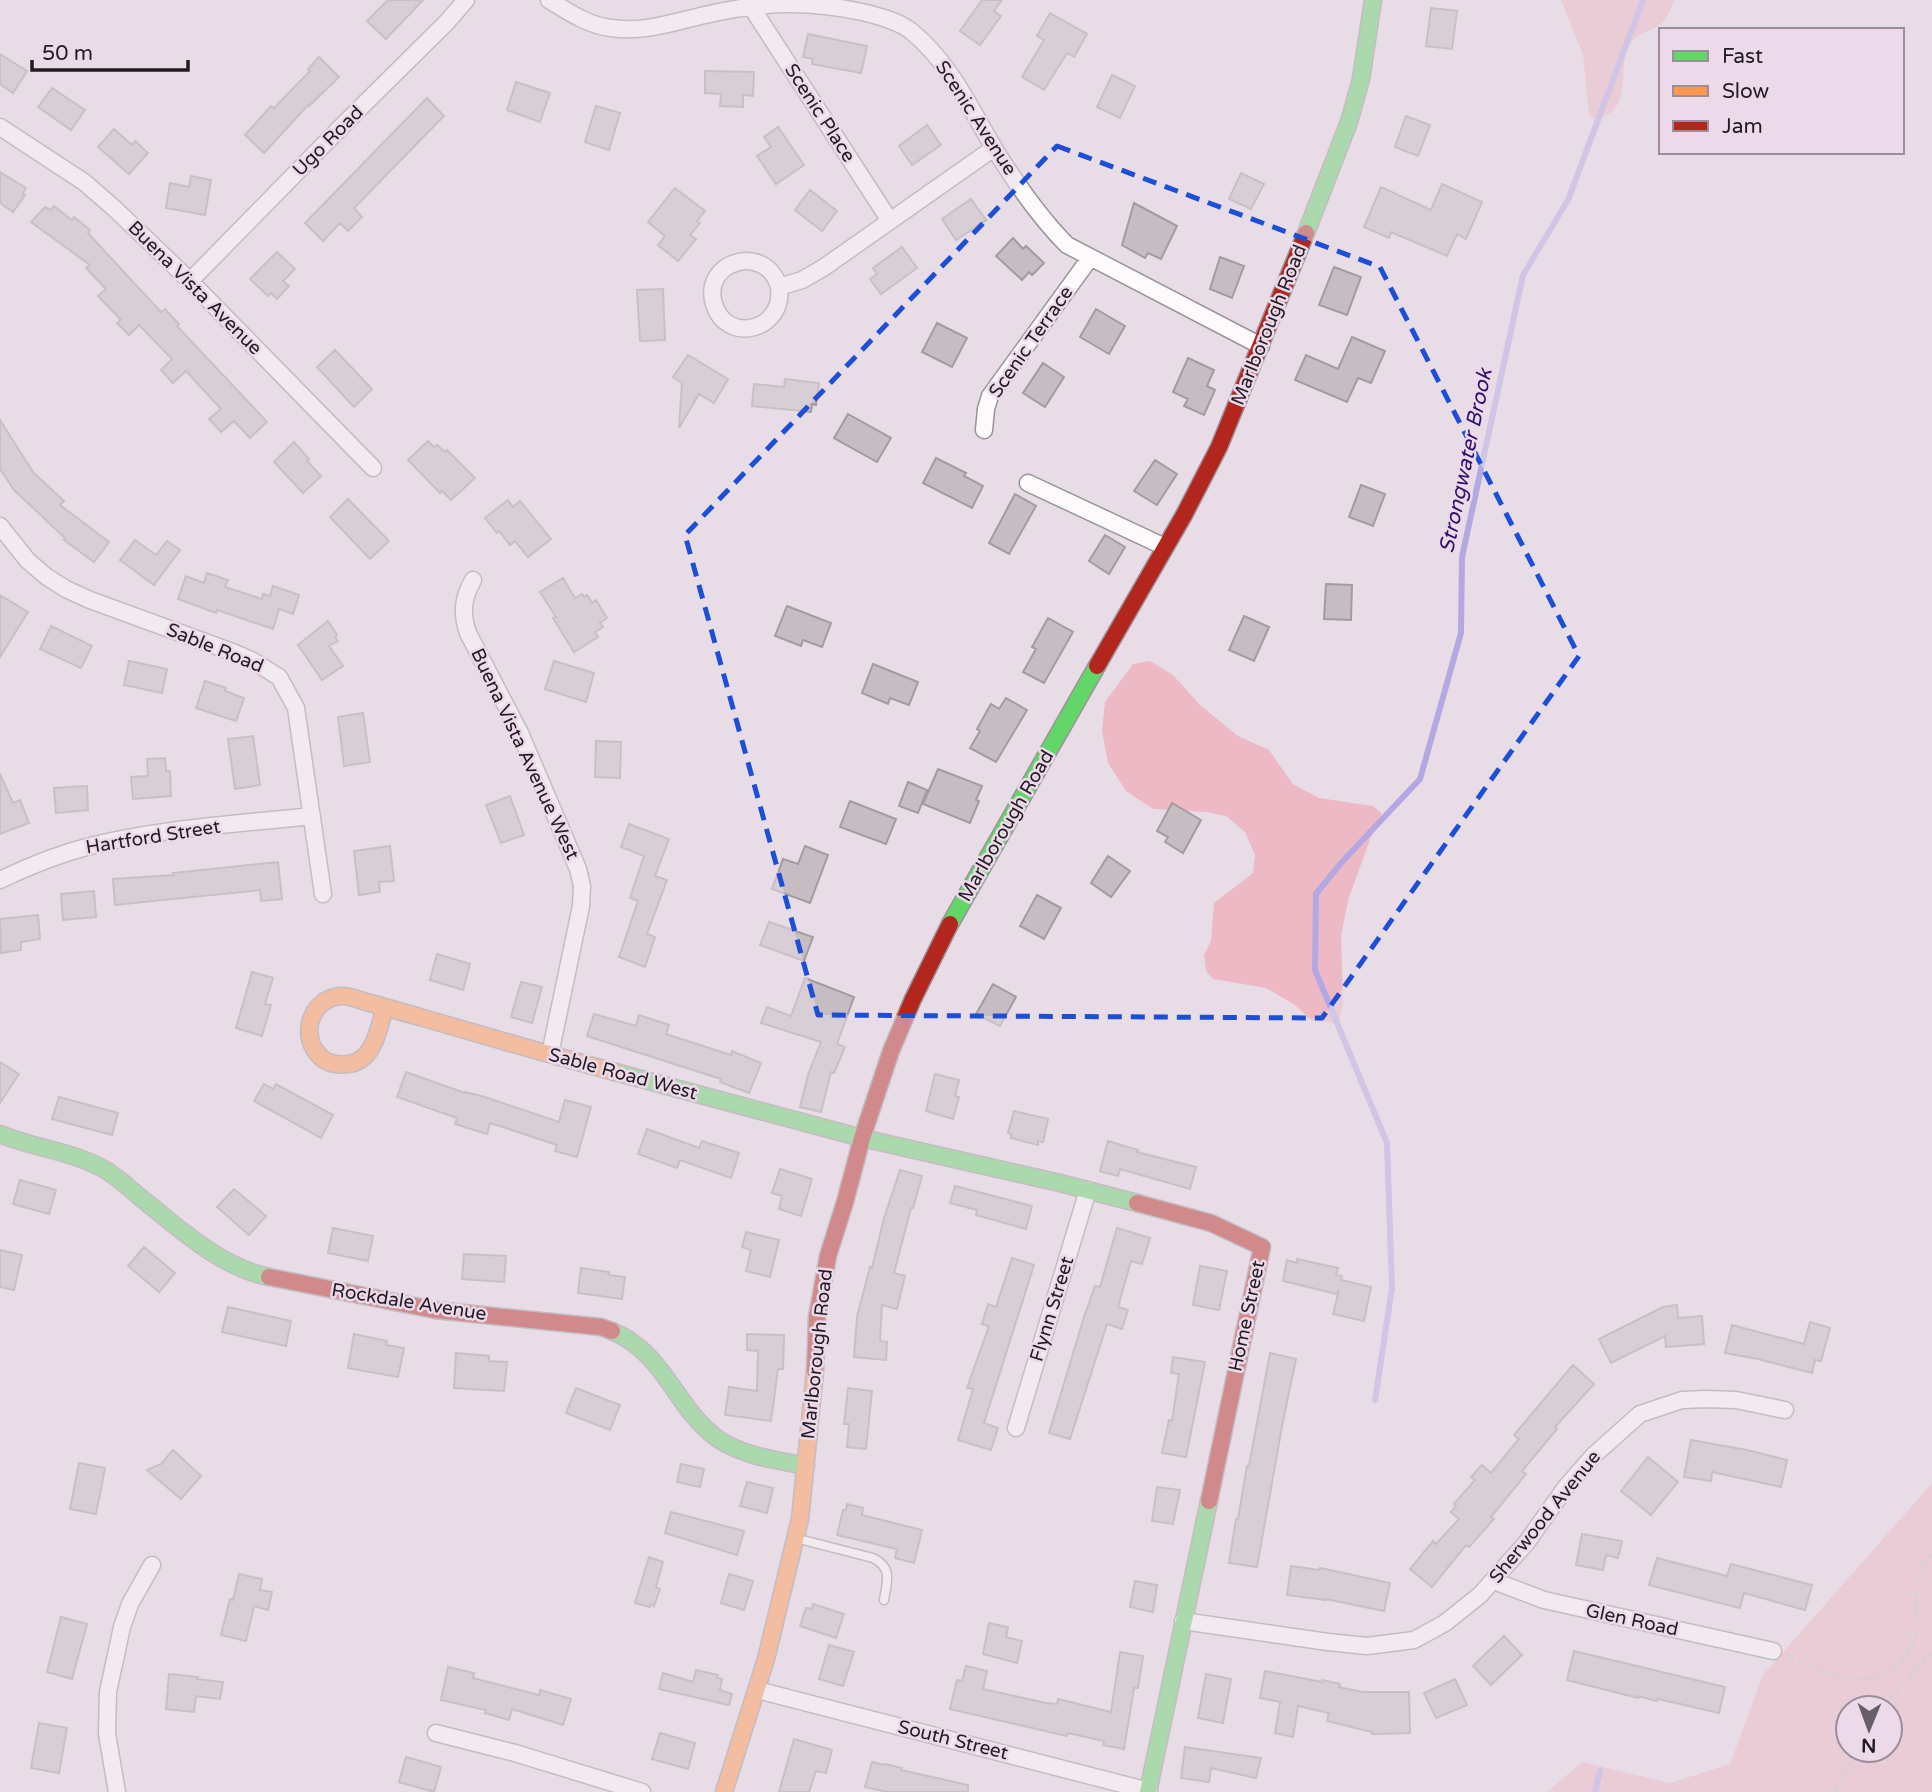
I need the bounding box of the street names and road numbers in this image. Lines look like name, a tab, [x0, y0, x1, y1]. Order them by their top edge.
street label: Scenic Avenue	[931, 57, 1021, 179]
street label: Scenic Place	[780, 60, 860, 166]
street label: Ugo Road	[288, 101, 368, 181]
street label: Buena Vista Avenue	[124, 217, 266, 359]
street label: Marlborough Road	[1227, 242, 1311, 408]
street label: Scenic Terrace	[984, 282, 1078, 402]
street label: Sable Road	[163, 619, 267, 677]
street label: Buena Vista Avenue West	[466, 645, 584, 863]
street label: Marlborough Road	[954, 746, 1058, 906]
street label: Hartford Street	[84, 815, 222, 859]
street label: Sable Road West	[546, 1044, 700, 1104]
street label: Flynn Street	[1026, 1254, 1078, 1364]
street label: Home Street	[1224, 1258, 1270, 1374]
street label: Marlborough Road	[797, 1268, 837, 1440]
street label: Rockdale Avenue	[330, 1279, 488, 1325]
street label: Sherwood Avenue	[1485, 1446, 1605, 1588]
street label: Glen Road	[1584, 1599, 1680, 1641]
street label: South Street	[896, 1716, 1010, 1764]

